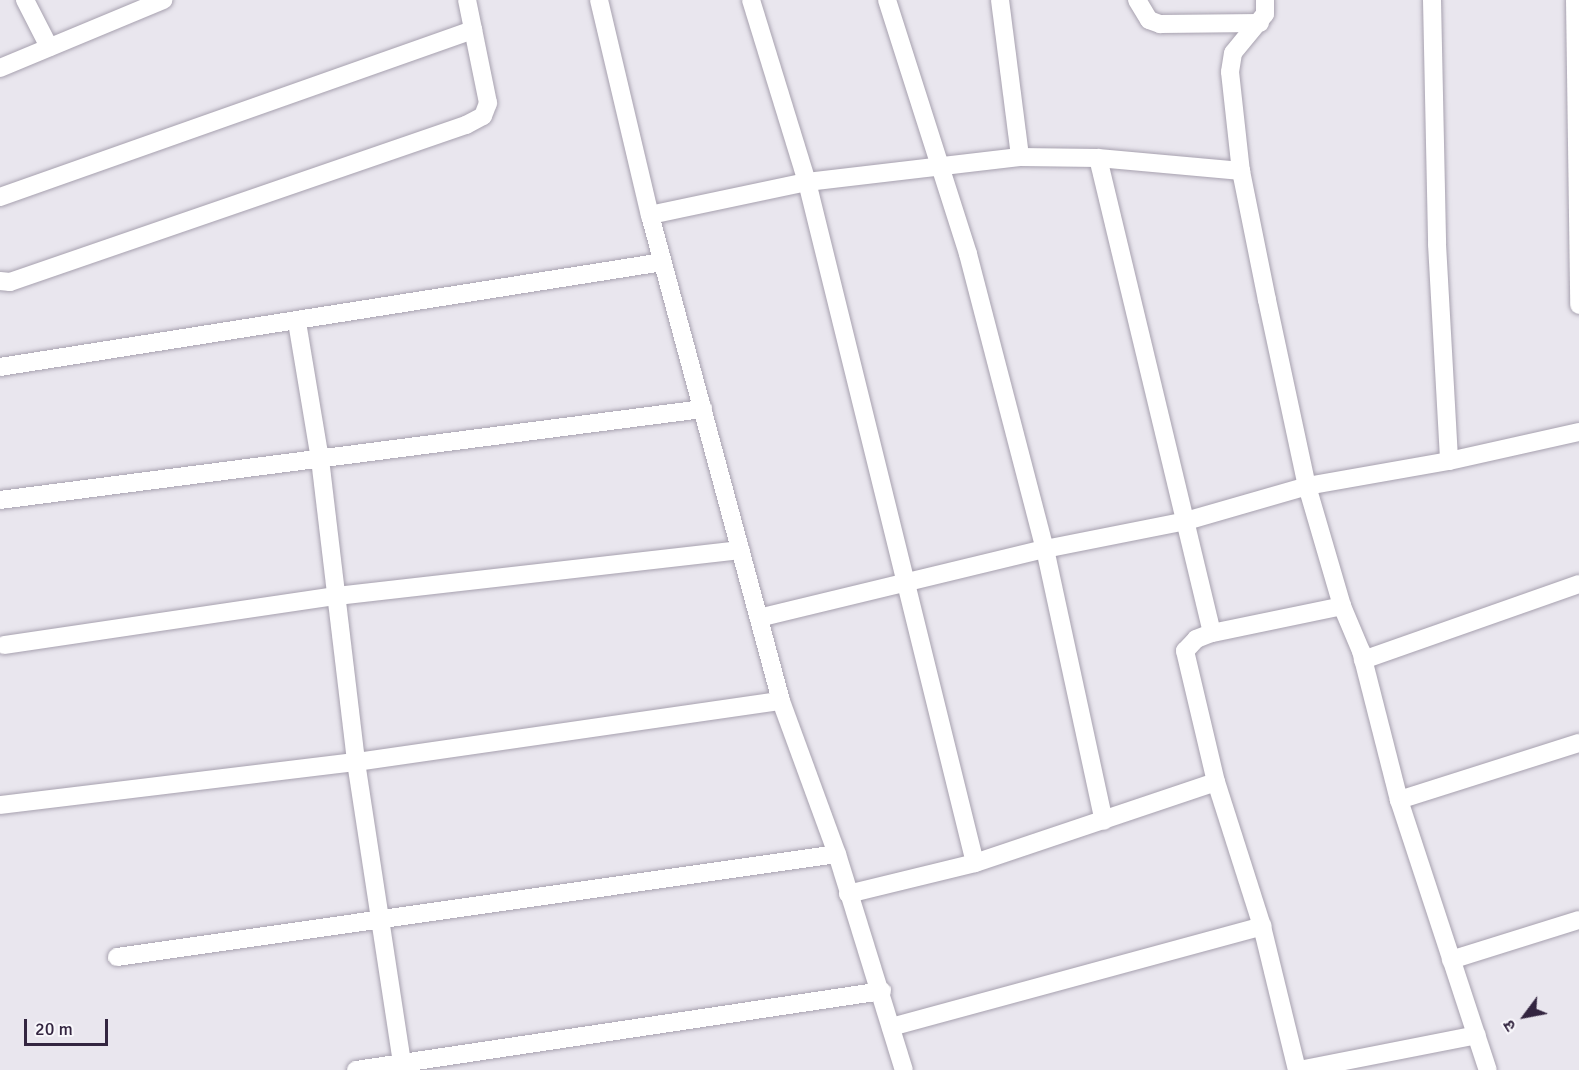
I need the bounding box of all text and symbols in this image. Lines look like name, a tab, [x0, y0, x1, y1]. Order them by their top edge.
north arrow	[1495, 986, 1555, 1046]
scale bar	[27, 1007, 111, 1045]
text: उ	[1499, 1016, 1521, 1035]
text: 20 m	[35, 1018, 73, 1040]

